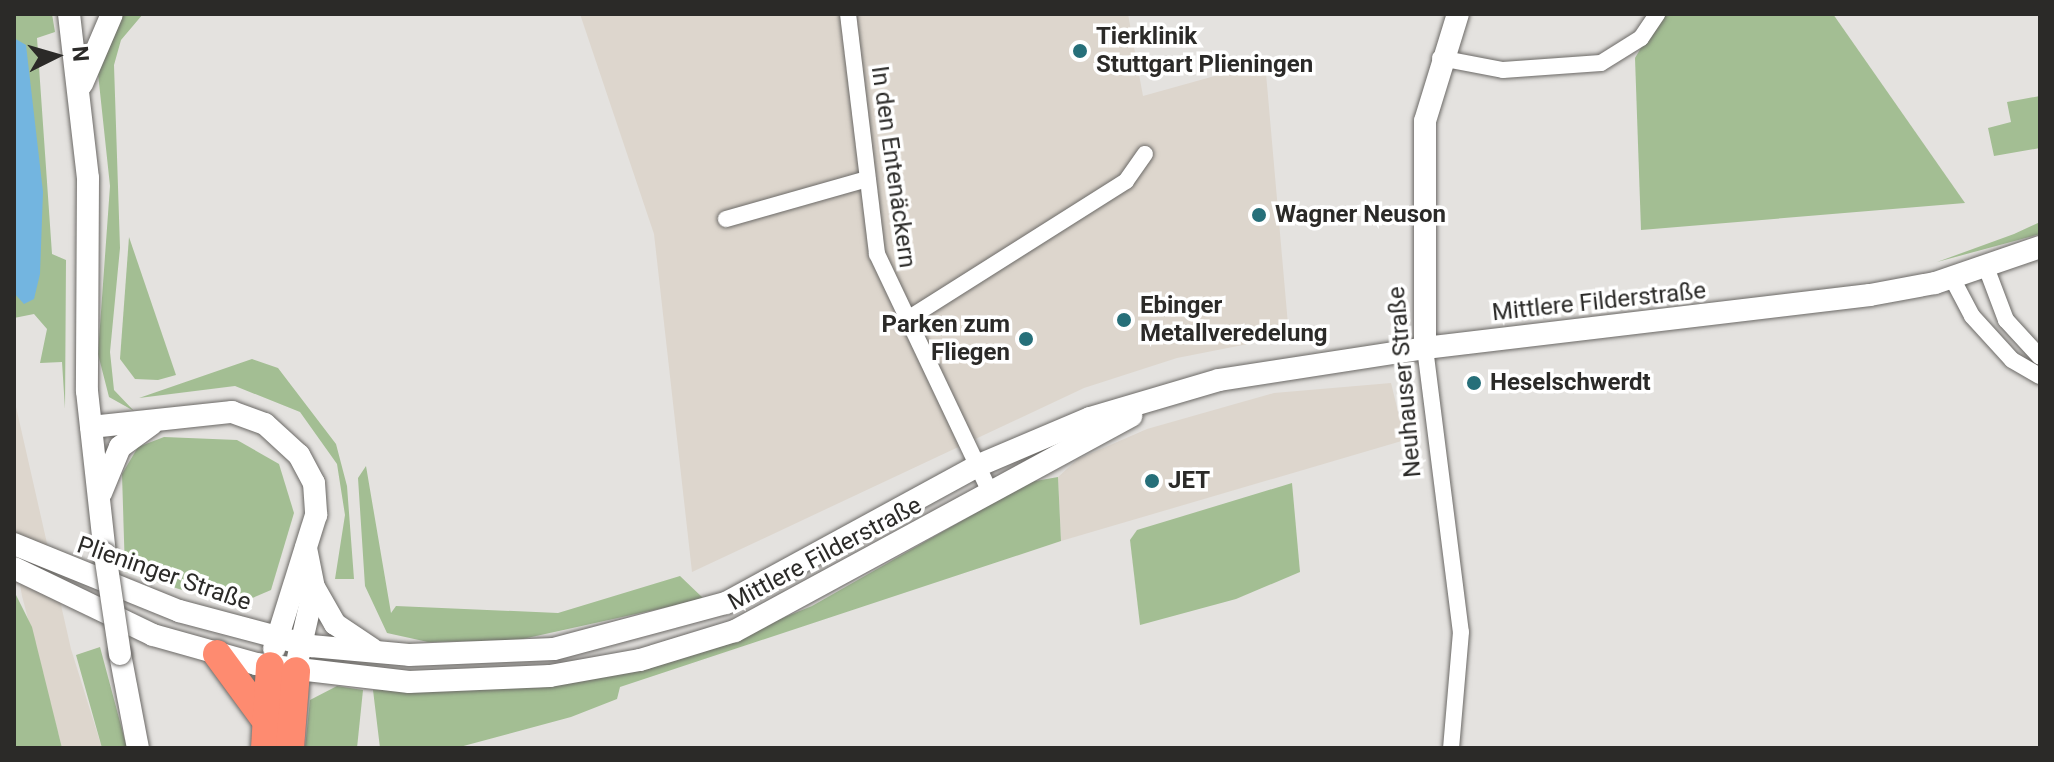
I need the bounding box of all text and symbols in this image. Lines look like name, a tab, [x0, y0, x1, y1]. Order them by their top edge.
north arrow	[16, 16, 96, 96]
place label: Tierklinik Stuttgart Plieningen	[1096, 23, 1313, 79]
marker: Tierklinik Stuttgart Plieningen	[1071, 42, 1089, 60]
text: N	[67, 45, 94, 63]
street label: In den Entenäckern	[865, 64, 921, 270]
place label: Wagner Neuson	[1275, 201, 1446, 229]
marker: Wagner Neuson	[1250, 206, 1268, 224]
street label: Mittlere Filderstraße	[1491, 276, 1707, 328]
street label: Neuhauser Straße	[1382, 285, 1428, 479]
place label: Ebinger Metallveredelung	[1140, 292, 1328, 348]
place label: Parken zum Fliegen	[882, 311, 1010, 367]
marker: Ebinger Metallveredelung	[1115, 311, 1133, 329]
marker: Parken zum Fliegen	[1017, 330, 1035, 348]
place label: Heselschwerdt	[1490, 369, 1651, 397]
marker: Heselschwerdt	[1465, 374, 1483, 392]
place label: JET	[1168, 467, 1210, 495]
marker: JET	[1143, 472, 1161, 490]
street label: Mittlere Filderstraße	[723, 491, 927, 617]
street label: Plieninger Straße	[73, 531, 255, 617]

